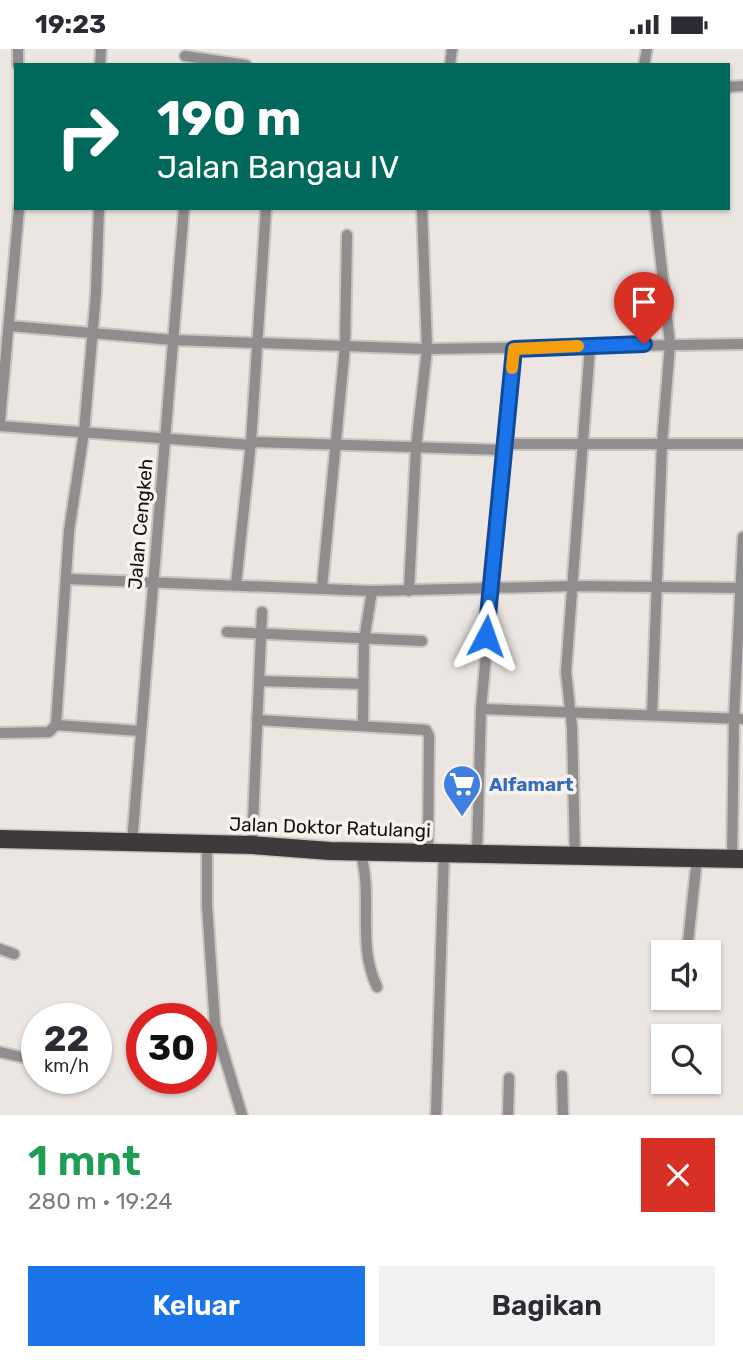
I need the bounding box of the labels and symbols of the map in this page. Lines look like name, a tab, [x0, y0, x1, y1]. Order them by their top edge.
pin	[614, 272, 674, 344]
street label: Jalan Cengkeh	[123, 458, 158, 591]
position arrow	[449, 599, 523, 673]
supermarket icon: Alfamart	[441, 763, 483, 818]
place label: Alfamart	[489, 773, 574, 796]
street label: Jalan Doktor Ratulangi	[229, 812, 431, 843]
speed limit sign: 30	[126, 1003, 217, 1094]

